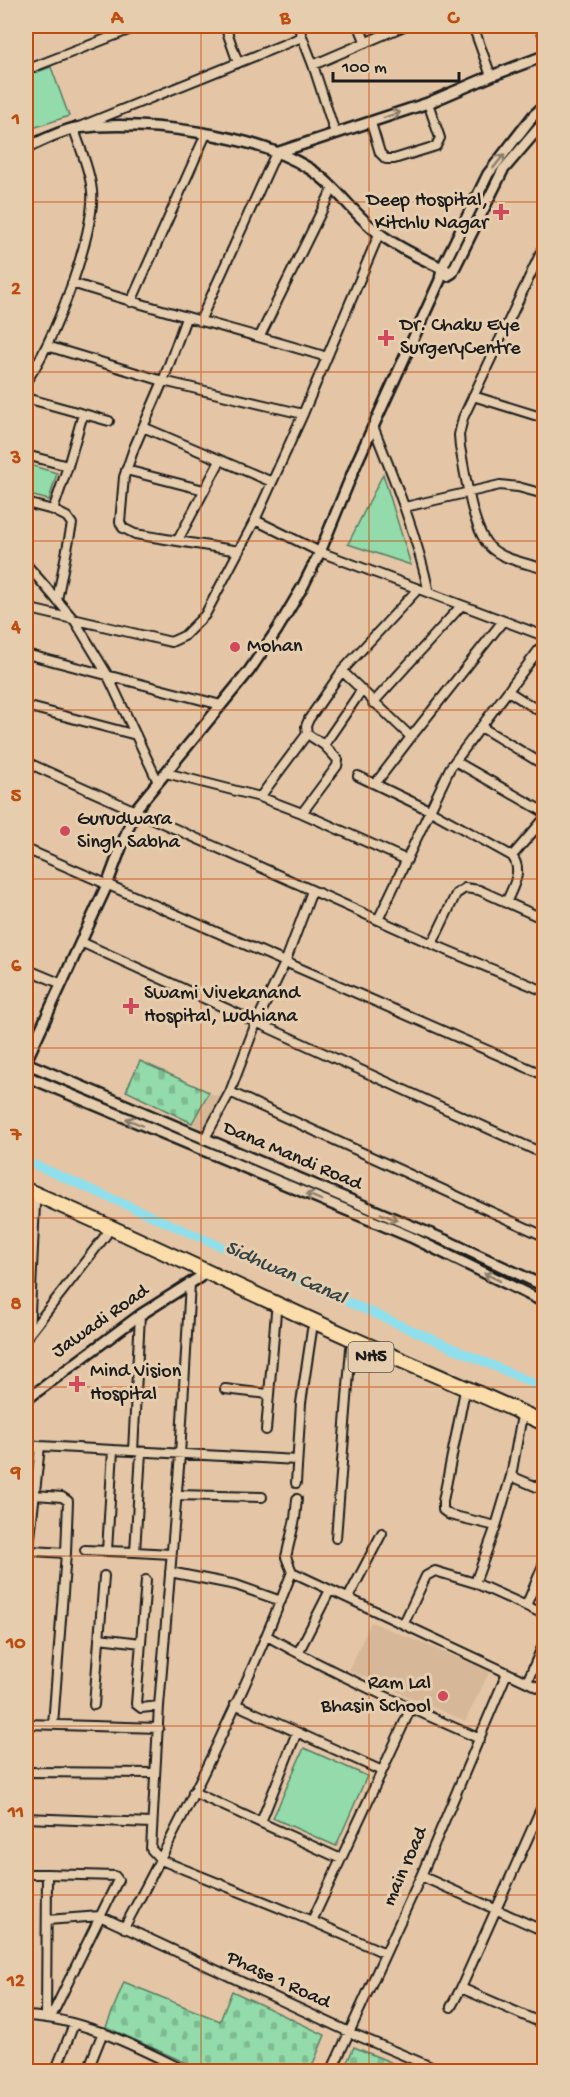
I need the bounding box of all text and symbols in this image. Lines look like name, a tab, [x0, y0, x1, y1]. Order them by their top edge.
text: A	[110, 8, 125, 31]
text: B	[279, 8, 291, 31]
text: C	[447, 8, 461, 31]
scale bar	[333, 45, 459, 83]
text: 100 m	[341, 58, 387, 79]
text: 1	[11, 109, 20, 132]
one-way arrow	[382, 109, 401, 120]
one-way arrow	[492, 153, 505, 169]
place label: Deep Hospital, Kitchlu Nagar	[364, 190, 490, 236]
marker: Deep Hospital, Kitchlu Nagar	[492, 203, 510, 221]
text: 2	[11, 279, 21, 302]
place label: Dr. Chaku Eye SurgeryCentre	[398, 315, 521, 361]
marker: Dr. Chaku Eye SurgeryCentre	[377, 329, 395, 347]
text: 3	[10, 448, 21, 471]
text: 4	[10, 617, 21, 640]
place label: Mohan	[247, 636, 303, 659]
marker: Mohan	[228, 640, 242, 654]
text: 5	[11, 786, 22, 809]
place label: Gurudwara Singh Sabha	[77, 809, 181, 855]
marker: Gurudwara Singh Sabha	[58, 824, 72, 838]
text: 6	[11, 956, 22, 979]
place label: Swami Vivekanand Hospital, Ludhiana	[144, 983, 302, 1029]
marker: Swami Vivekanand Hospital, Ludhiana	[122, 997, 140, 1015]
one-way arrow	[125, 1116, 144, 1127]
street label: Dana Mandi Road	[217, 1117, 367, 1197]
text: 7	[10, 1125, 23, 1148]
one-way arrow	[305, 1191, 324, 1202]
one-way arrow	[380, 1212, 398, 1223]
water label: Sidhwan Canal	[221, 1236, 351, 1312]
one-way arrow	[483, 1270, 501, 1282]
street label: Jawadi Road	[48, 1279, 156, 1364]
text: 8	[11, 1294, 22, 1317]
road number: NH5	[348, 1342, 394, 1372]
place label: Mind Vision Hospital	[90, 1361, 182, 1407]
marker: Mind Vision Hospital	[68, 1375, 86, 1393]
text: 9	[10, 1463, 21, 1486]
text: 10	[5, 1633, 26, 1656]
place label: Ram Lal Bhasin School	[320, 1673, 431, 1719]
marker: Ram Lal Bhasin School	[436, 1689, 450, 1703]
text: 11	[7, 1802, 24, 1825]
street label: main road	[378, 1822, 435, 1910]
street label: Phase 1 Road	[222, 1947, 336, 2016]
text: 12	[6, 1971, 25, 1994]

